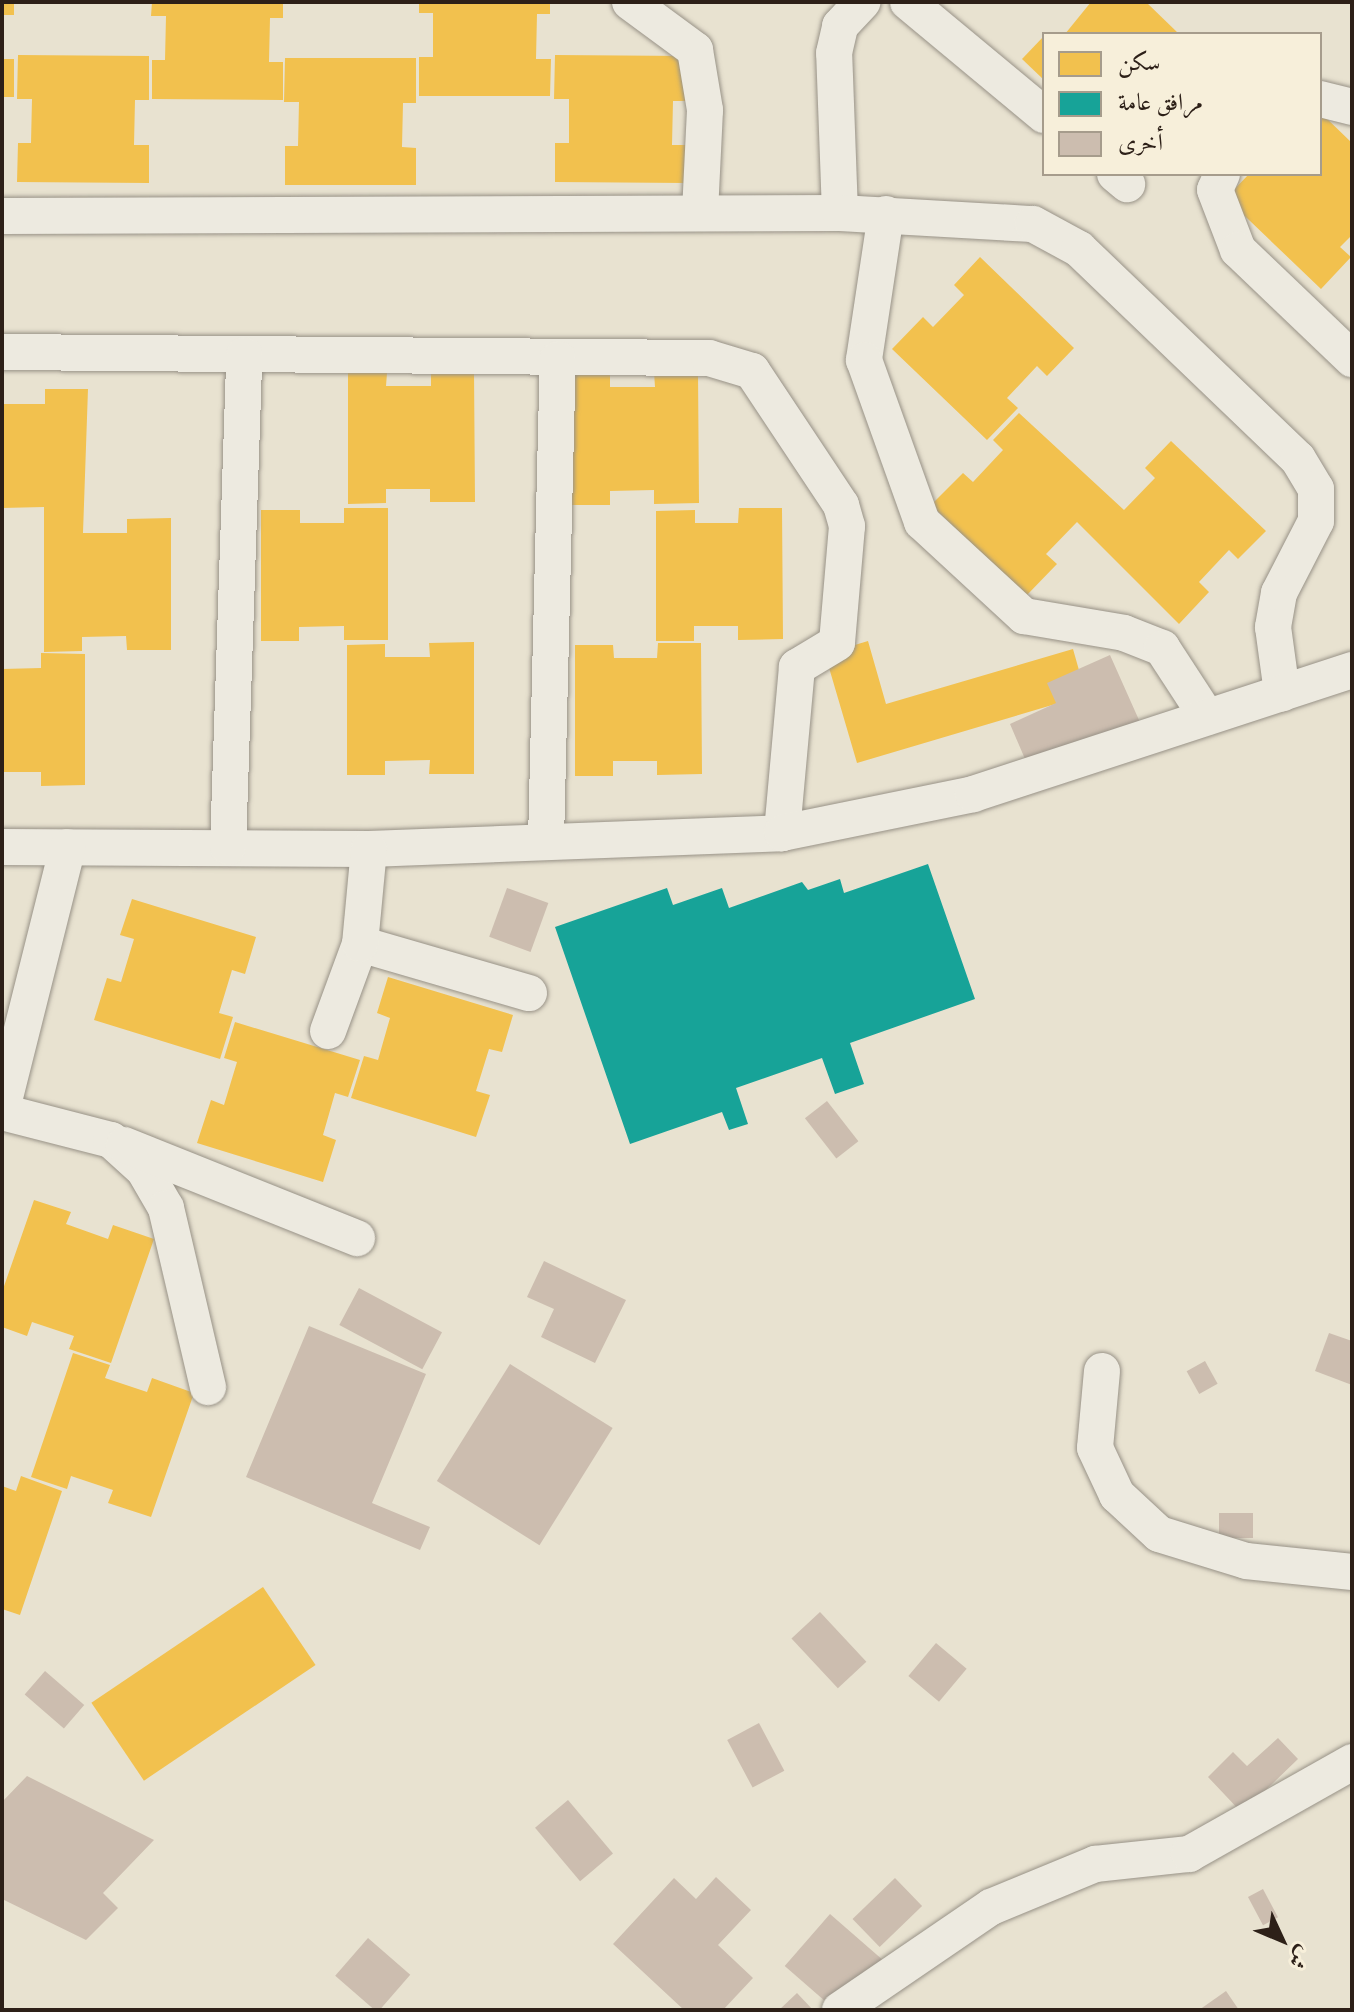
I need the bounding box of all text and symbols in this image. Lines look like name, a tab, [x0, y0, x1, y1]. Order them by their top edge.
legend	[1042, 32, 1322, 176]
text: سكن	[1118, 48, 1161, 78]
text: مرافق عامة	[1118, 88, 1203, 118]
text: أخرى	[1118, 128, 1163, 158]
north arrow	[1242, 1900, 1322, 1980]
text: ش	[1282, 1940, 1317, 1974]

